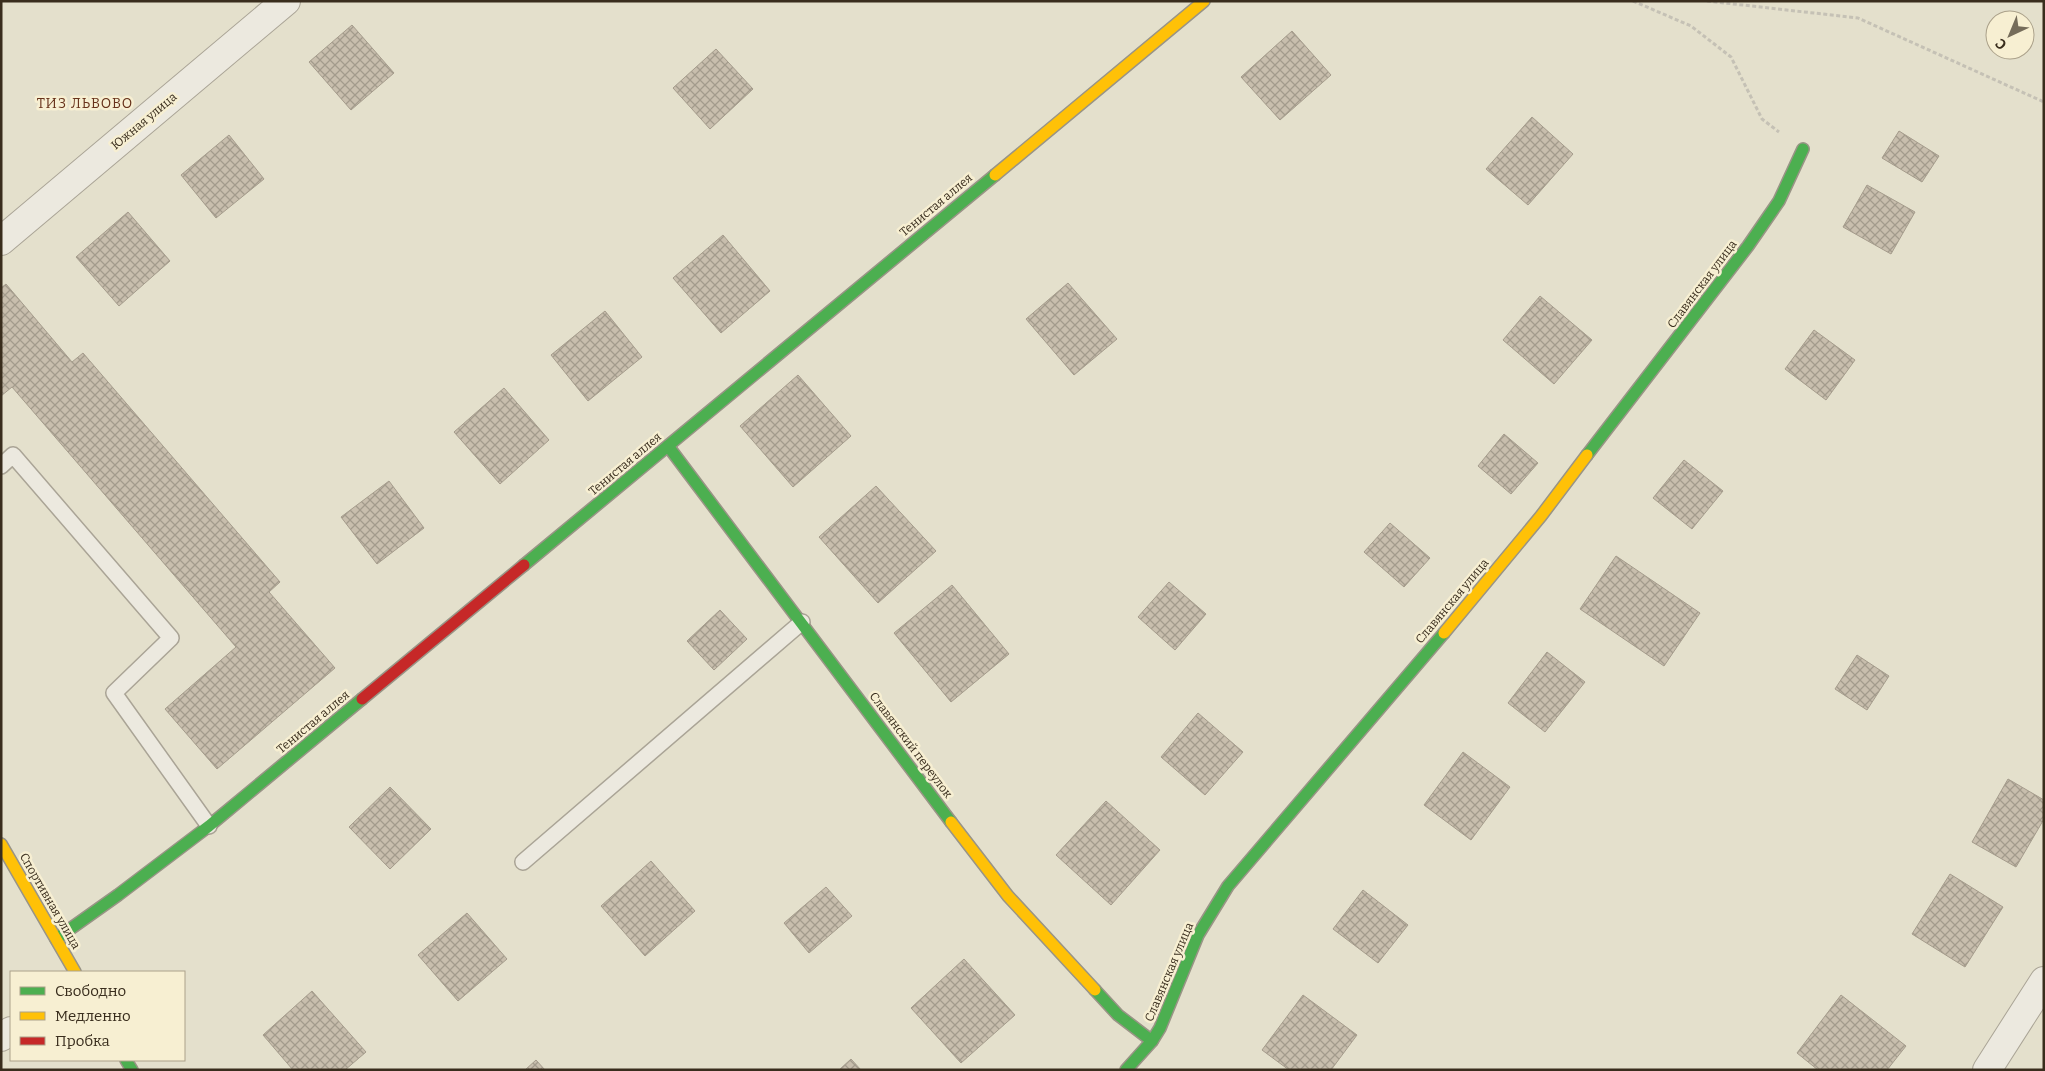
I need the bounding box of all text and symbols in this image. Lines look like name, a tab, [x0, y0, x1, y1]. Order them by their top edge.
north arrow	[1985, 10, 2035, 60]
text: С	[1992, 35, 2010, 53]
street label: Южная улица	[109, 89, 180, 152]
district label: ТИЗ ЛЬВОВО	[37, 95, 133, 112]
street label: Тенистая аллея	[897, 170, 975, 239]
street label: Славянская улица	[1664, 237, 1740, 331]
street label: Тенистая аллея	[586, 429, 664, 498]
street label: Славянская улица	[1412, 555, 1492, 646]
street label: Тенистая аллея	[274, 687, 352, 756]
street label: Славянский переулок	[867, 689, 955, 801]
street label: Спортивная улица	[17, 850, 83, 952]
street label: Славянская улица	[1142, 920, 1196, 1024]
legend	[10, 971, 185, 1061]
text: Свободно	[55, 982, 126, 1000]
text: Медленно	[55, 1007, 131, 1025]
text: Пробка	[55, 1032, 110, 1050]

